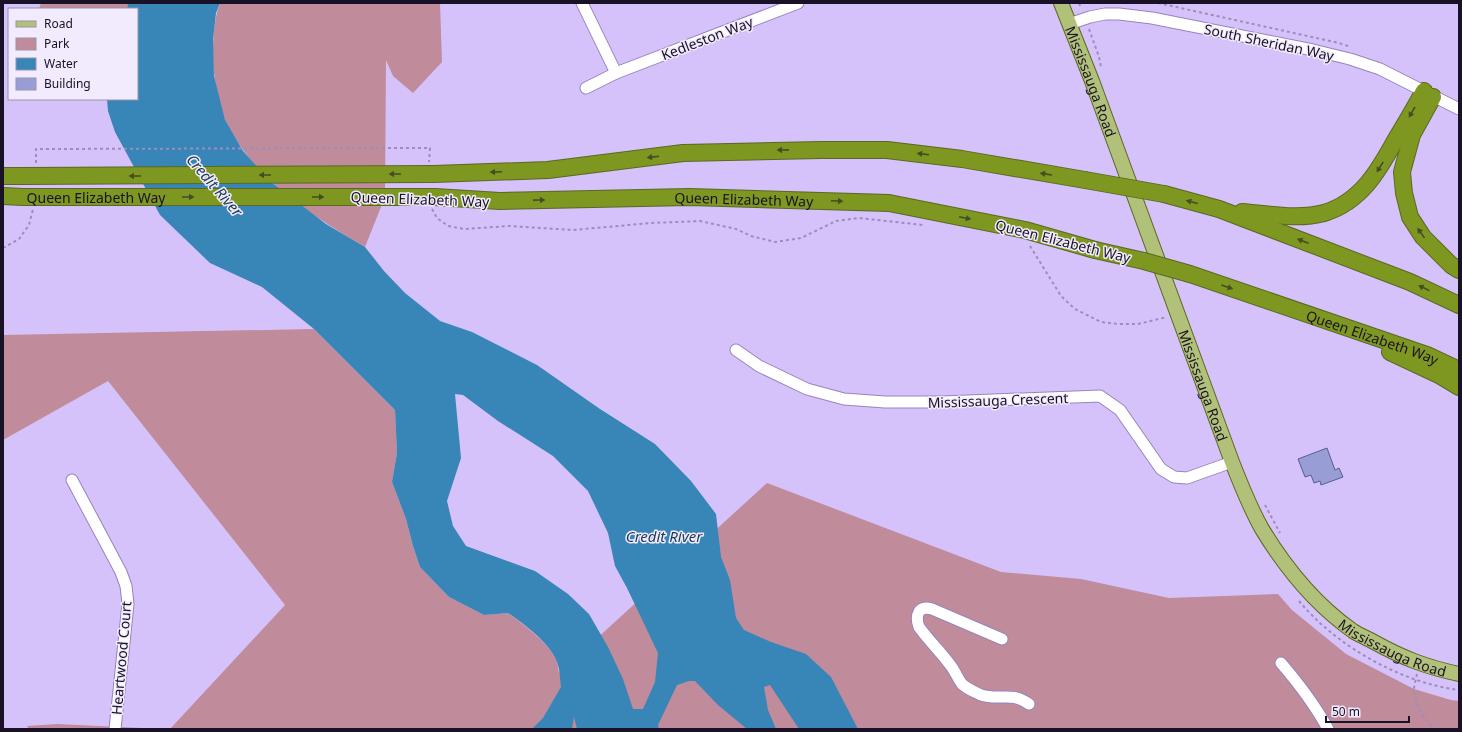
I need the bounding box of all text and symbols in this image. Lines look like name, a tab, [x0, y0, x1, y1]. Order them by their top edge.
legend	[8, 8, 138, 100]
street label: Kedleston Way	[658, 11, 756, 64]
text: Road	[44, 15, 73, 32]
street label: South Sheridan Way	[1202, 19, 1337, 65]
street label: Mississauga Road	[1062, 23, 1121, 139]
text: Park	[44, 35, 70, 52]
text: Water	[44, 55, 78, 72]
text: Building	[44, 75, 91, 92]
one-way arrow	[1408, 107, 1415, 118]
one-way arrow	[777, 147, 789, 154]
water label: Credit River	[182, 150, 248, 221]
one-way arrow	[917, 151, 929, 157]
one-way arrow	[647, 154, 659, 160]
one-way arrow	[1376, 162, 1384, 172]
one-way arrow	[490, 169, 502, 176]
one-way arrow	[388, 171, 401, 177]
one-way arrow	[1040, 171, 1052, 177]
one-way arrow	[258, 172, 271, 178]
one-way arrow	[128, 173, 141, 179]
street label: Queen Elizabeth Way	[350, 187, 490, 211]
street label: Queen Elizabeth Way	[674, 187, 814, 210]
street label: Queen Elizabeth Way	[27, 188, 166, 207]
one-way arrow	[182, 194, 195, 200]
one-way arrow	[312, 194, 325, 200]
one-way arrow	[533, 197, 546, 203]
one-way arrow	[831, 198, 844, 204]
one-way arrow	[1186, 199, 1198, 205]
street label: Queen Elizabeth Way	[993, 215, 1133, 267]
one-way arrow	[959, 216, 971, 222]
one-way arrow	[1417, 228, 1425, 239]
one-way arrow	[1296, 237, 1308, 243]
one-way arrow	[1222, 284, 1234, 290]
one-way arrow	[1418, 285, 1430, 291]
street label: Queen Elizabeth Way	[1304, 305, 1443, 369]
street label: Mississauga Road	[1175, 327, 1233, 443]
street label: Mississauga Crescent	[927, 388, 1069, 412]
water label: Credit River	[626, 526, 703, 546]
street label: Heartwood Court	[107, 600, 135, 716]
street label: Mississauga Road	[1335, 614, 1448, 680]
scale bar	[1326, 698, 1409, 724]
text: 50 m	[1332, 703, 1360, 720]

